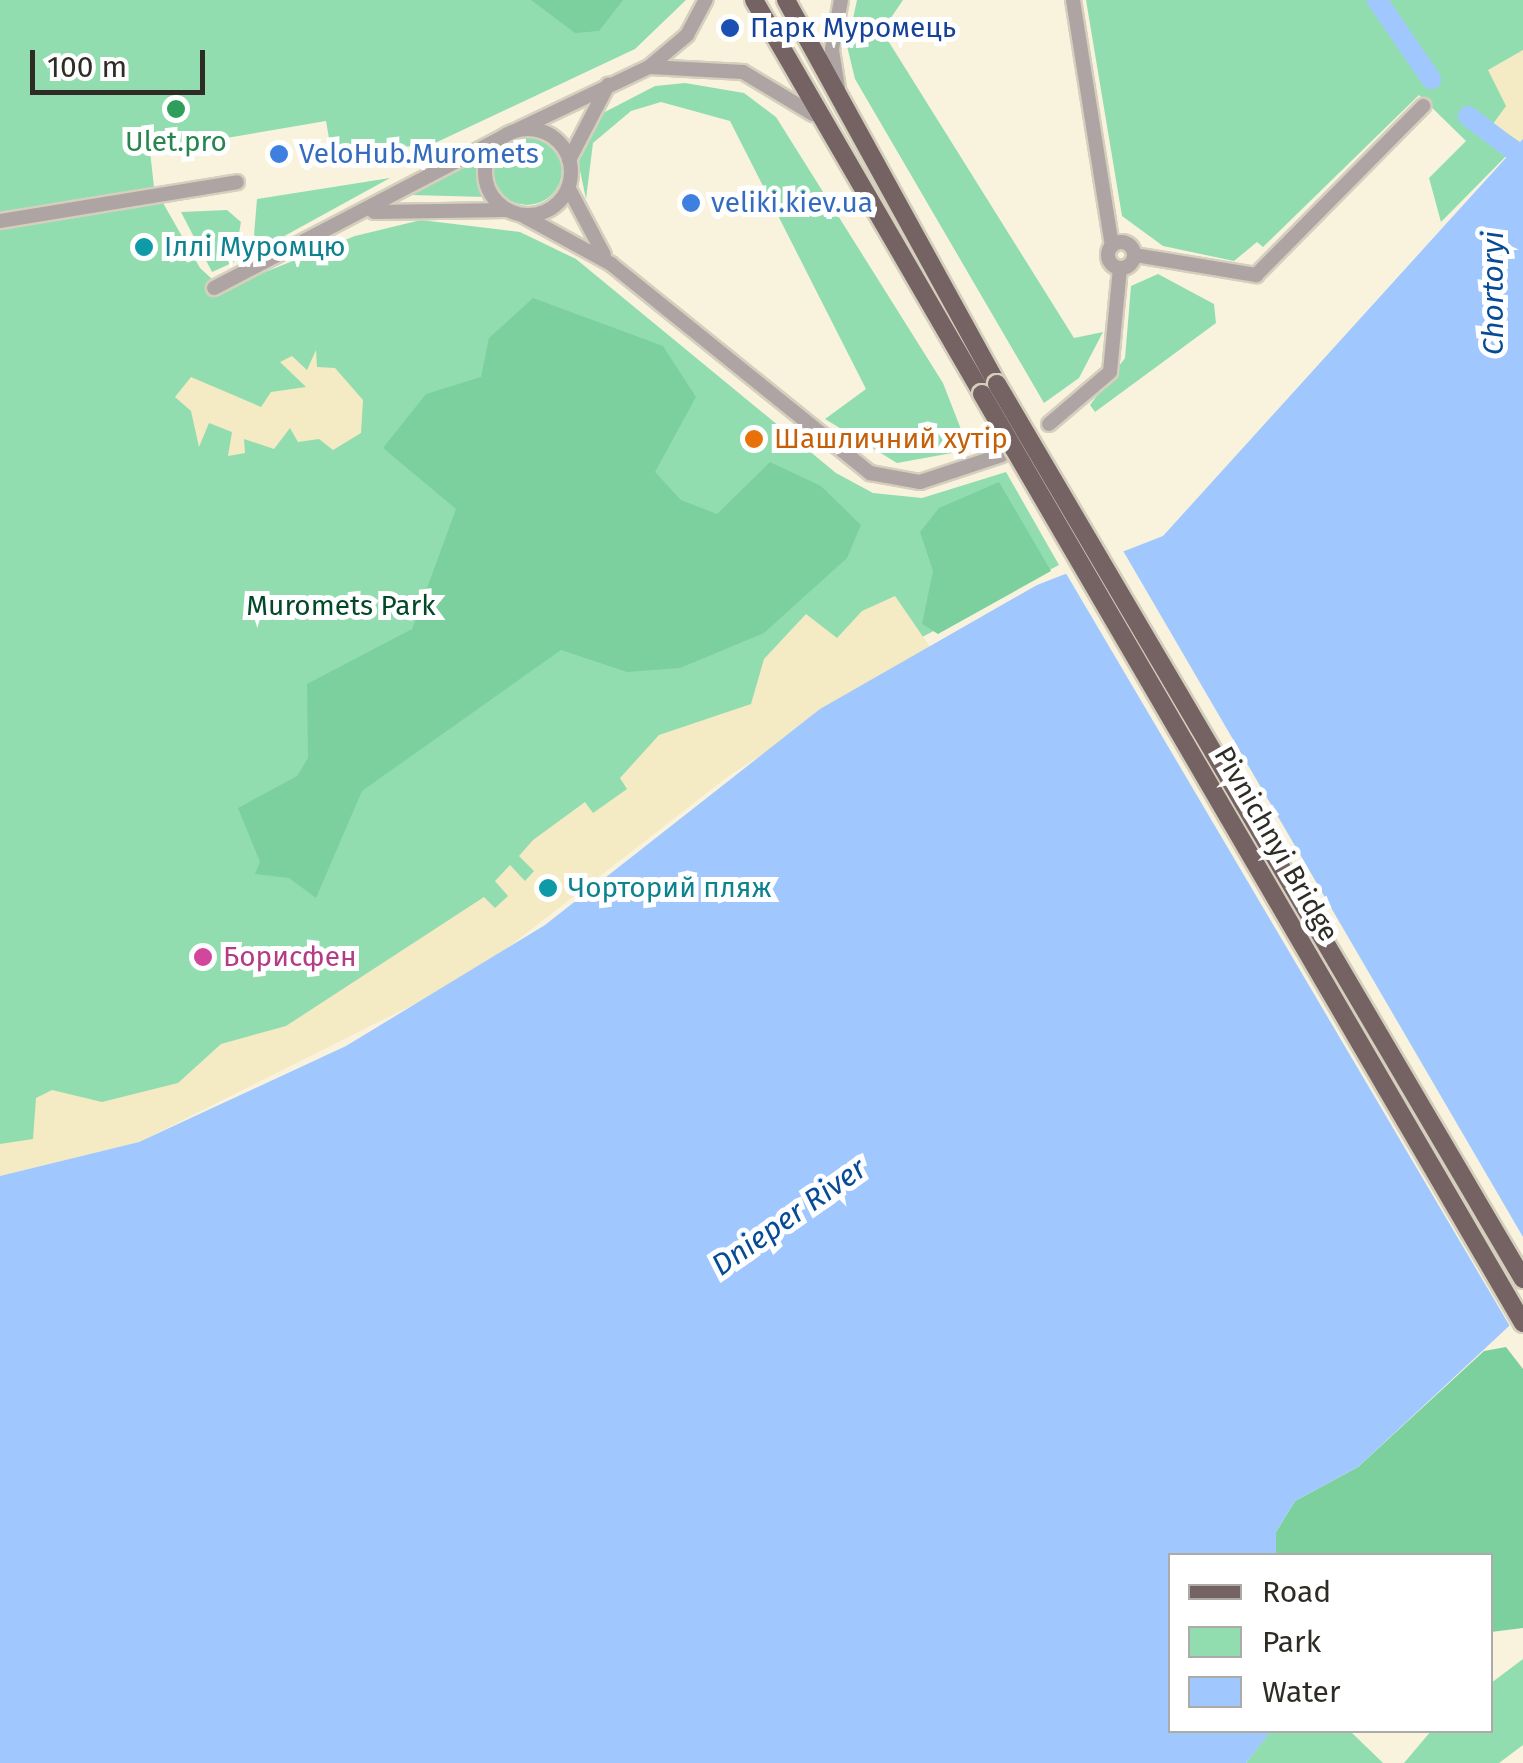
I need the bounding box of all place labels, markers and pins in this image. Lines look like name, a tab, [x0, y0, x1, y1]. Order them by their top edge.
place label: Парк Муромець	[750, 11, 956, 45]
marker: Парк Муромець	[719, 17, 741, 39]
marker: Ulet.pro	[165, 98, 187, 120]
place label: Ulet.pro	[125, 125, 227, 159]
place label: VeloHub.Muromets	[299, 137, 539, 171]
marker: VeloHub.Muromets	[268, 143, 290, 165]
place label: veliki.kiev.ua	[711, 186, 873, 220]
marker: veliki.kiev.ua	[680, 192, 702, 214]
place label: Іллі Муромцю	[164, 230, 346, 264]
marker: Іллі Муромцю	[133, 236, 155, 258]
place label: Шашличний хутір	[774, 422, 1008, 456]
marker: Шашличний хутір	[743, 428, 765, 450]
place label: Чорторий пляж	[568, 871, 772, 905]
marker: Чорторий пляж	[537, 877, 559, 899]
place label: Борисфен	[223, 940, 357, 974]
marker: Борисфен	[192, 946, 214, 968]

